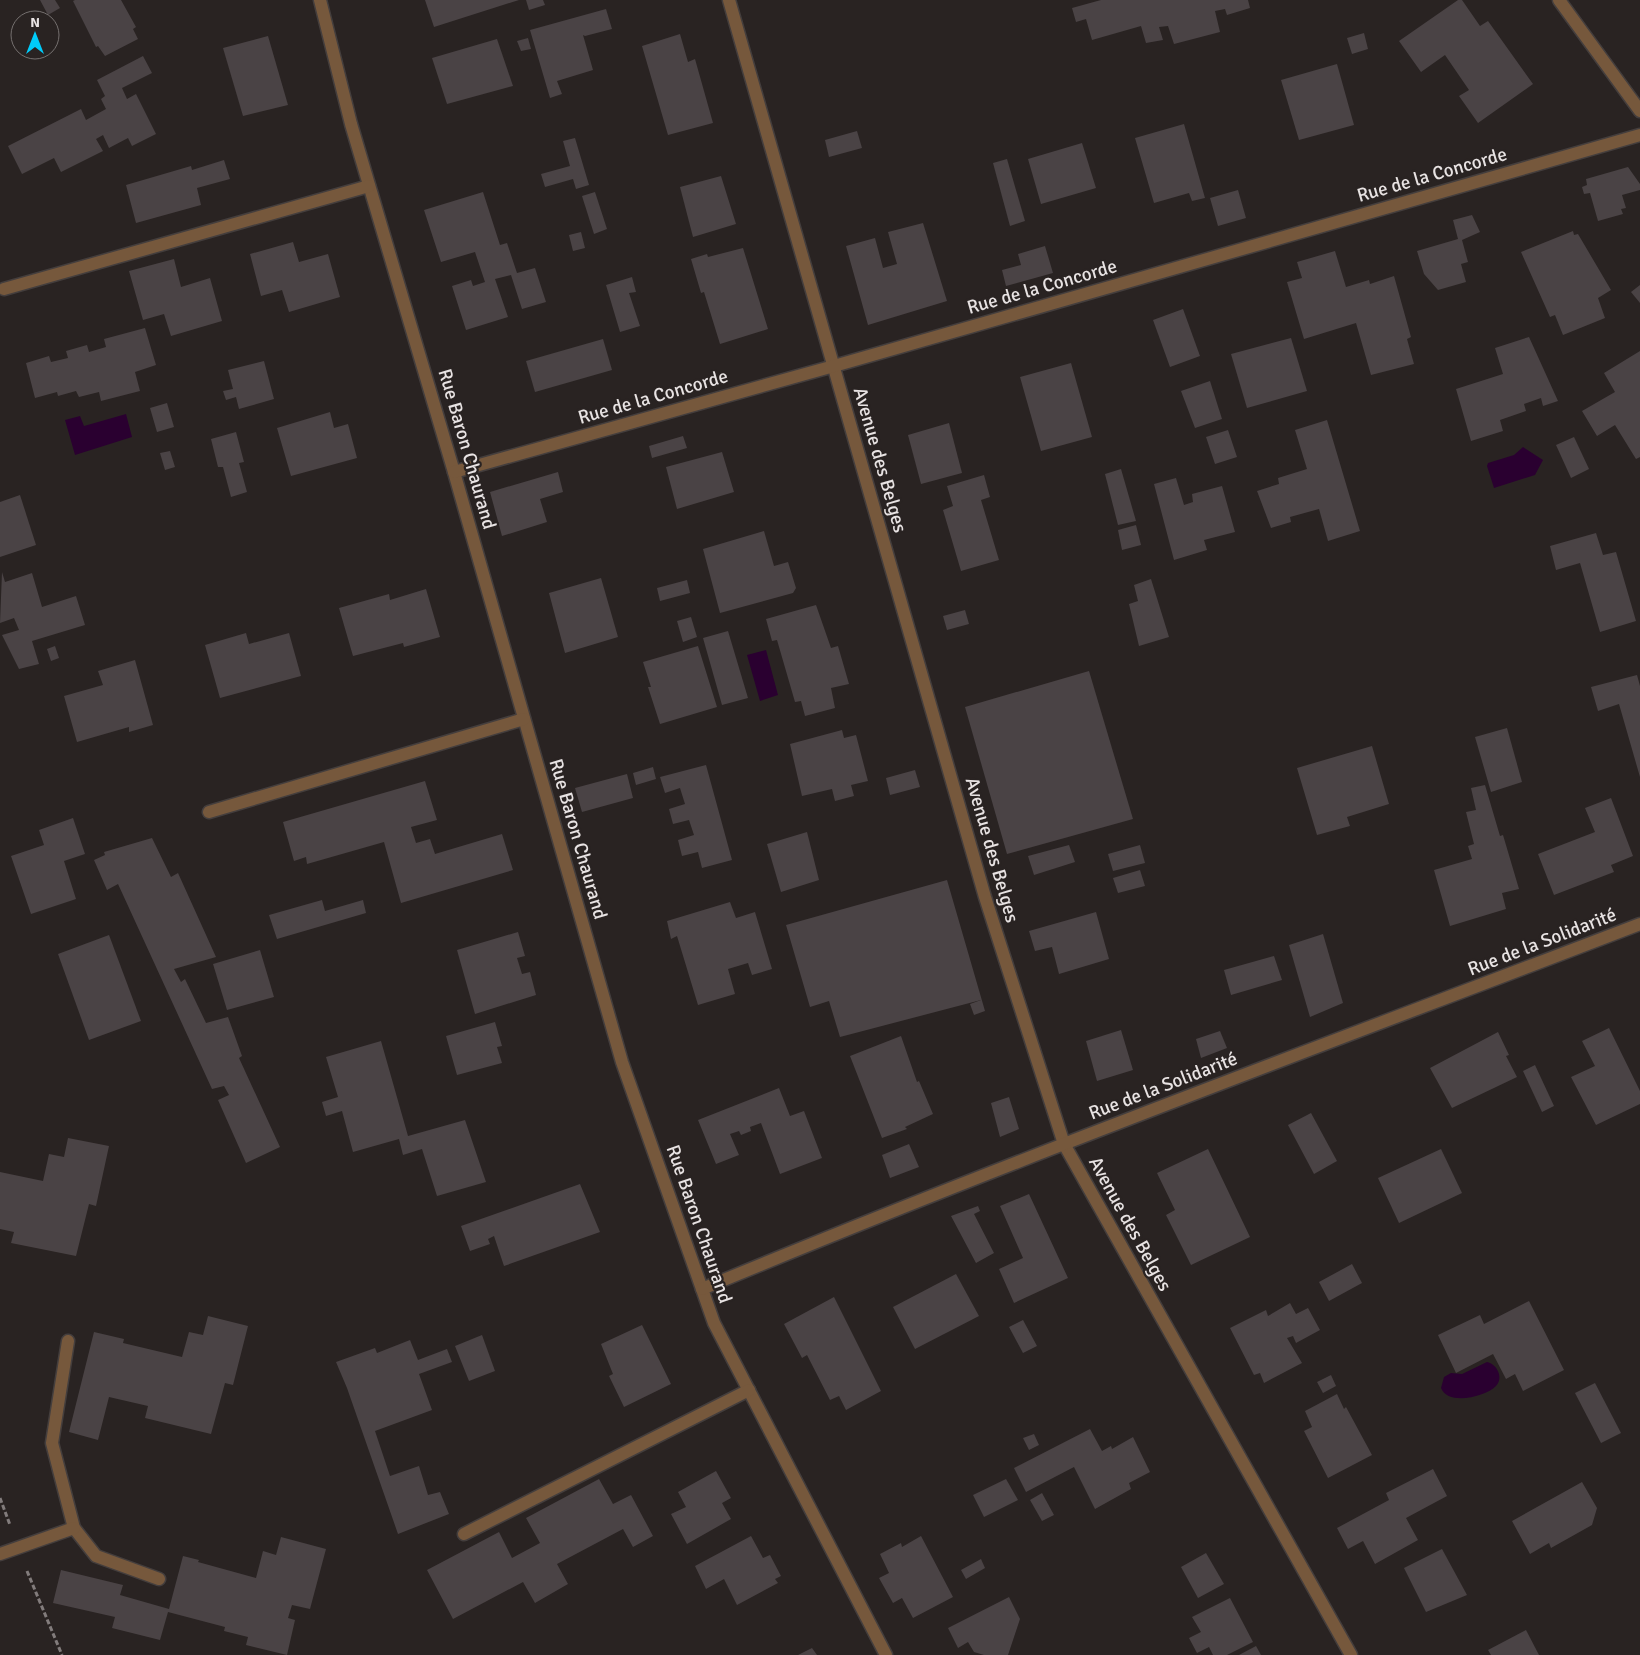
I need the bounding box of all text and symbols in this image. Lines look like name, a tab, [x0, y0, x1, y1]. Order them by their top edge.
north arrow	[10, 10, 60, 60]
text: N	[30, 14, 40, 31]
street label: Rue de la Concorde	[1354, 142, 1510, 208]
street label: Rue de la Concorde	[964, 254, 1120, 320]
street label: Rue de la Concorde	[575, 364, 731, 430]
street label: Rue Baron Chaurand	[433, 366, 501, 532]
street label: Avenue des Belges	[848, 385, 912, 535]
street label: Rue Baron Chaurand	[544, 756, 612, 922]
street label: Avenue des Belges	[960, 775, 1024, 925]
street label: Rue de la Solidarité	[1464, 903, 1620, 981]
street label: Rue de la Solidarité	[1085, 1047, 1241, 1125]
street label: Rue Baron Chaurand	[661, 1142, 737, 1306]
street label: Avenue des Belges	[1083, 1153, 1177, 1295]

